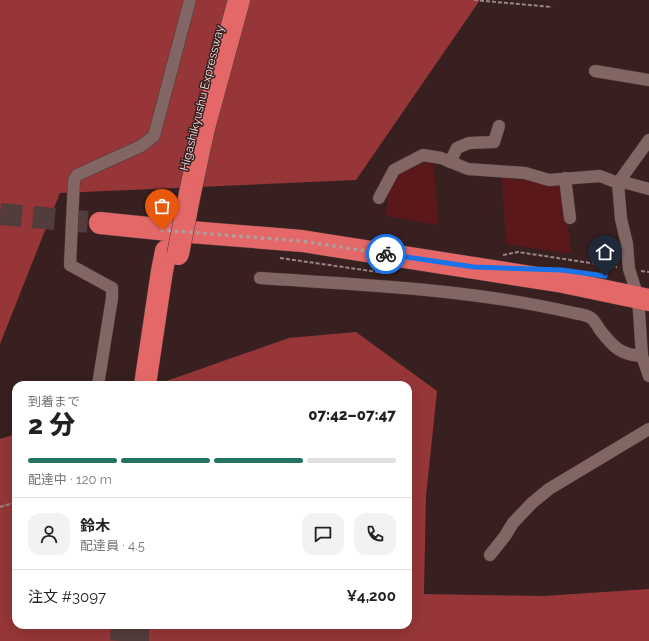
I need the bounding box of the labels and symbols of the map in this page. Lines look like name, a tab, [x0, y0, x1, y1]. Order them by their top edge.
street label: Higashikyushu Expressway	[177, 23, 227, 172]
pin	[145, 189, 179, 230]
courier	[366, 234, 406, 274]
pin	[588, 235, 622, 276]

